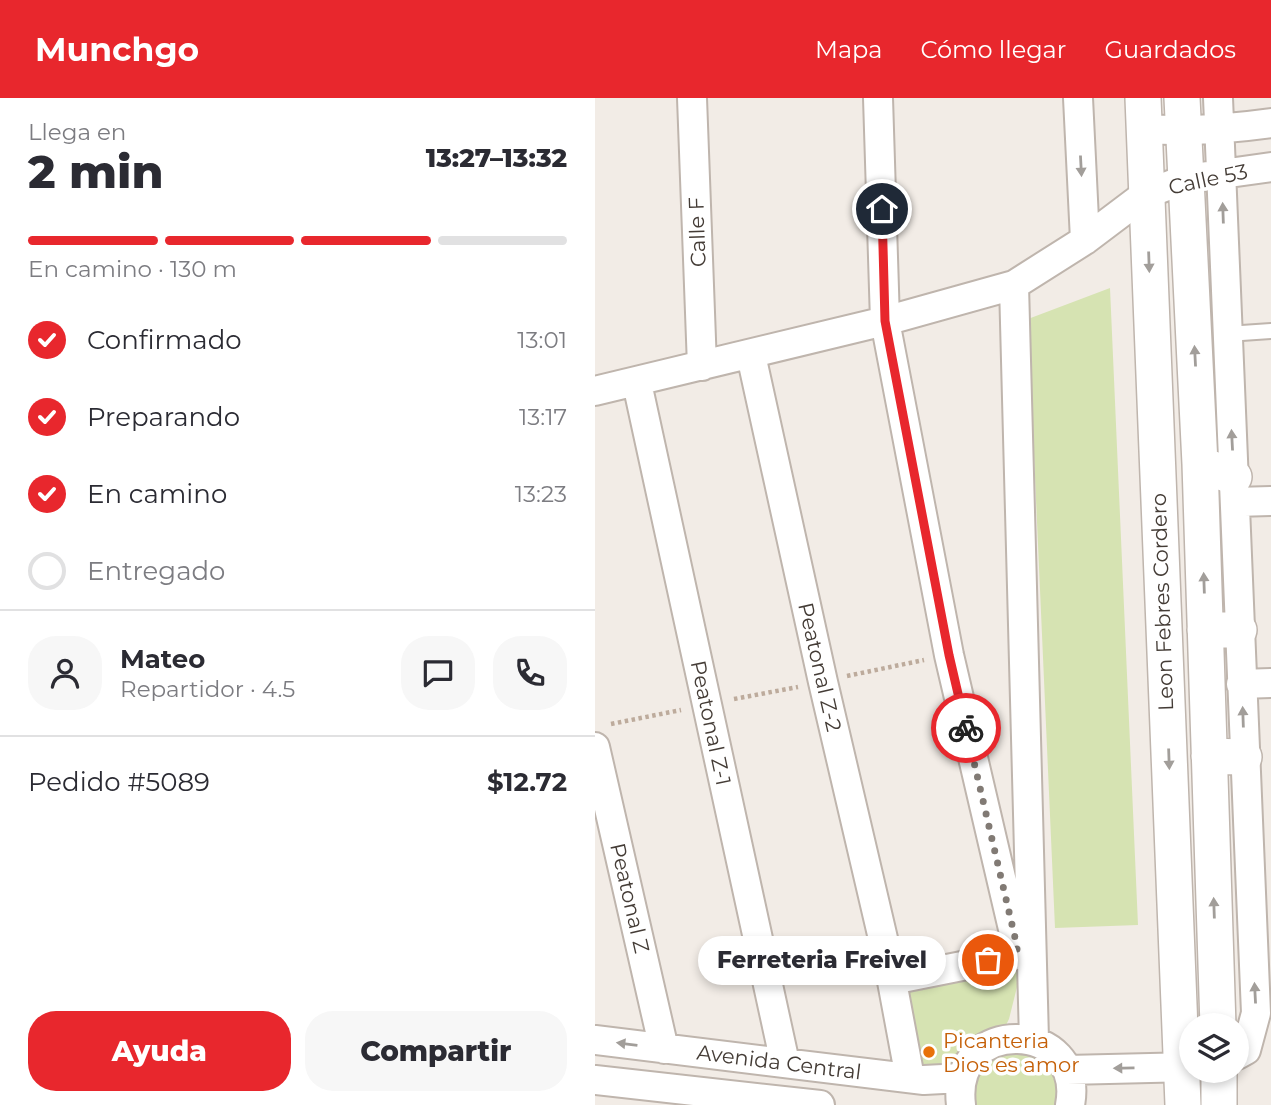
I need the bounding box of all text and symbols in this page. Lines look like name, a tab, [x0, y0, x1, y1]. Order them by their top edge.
text: Munchgo	[35, 29, 199, 69]
text: Mapa	[815, 35, 882, 64]
text: Cómo llegar	[920, 35, 1066, 64]
text: Guardados	[1104, 35, 1236, 64]
text: Llega en	[28, 118, 126, 146]
text: 13:27–13:32	[426, 142, 567, 174]
text: 2 min	[28, 143, 163, 200]
one-way arrow	[1076, 155, 1087, 177]
street label: Calle 53	[1166, 158, 1250, 200]
pin	[852, 179, 912, 239]
icon: home	[863, 190, 901, 228]
street label: Calle F	[683, 197, 711, 267]
one-way arrow	[1217, 202, 1228, 224]
one-way arrow	[1143, 251, 1155, 273]
text: En camino · 130 m	[28, 255, 237, 283]
icon: check	[28, 321, 66, 359]
text: Confirmado	[87, 324, 242, 356]
text: 13:01	[517, 326, 567, 354]
one-way arrow	[1189, 344, 1200, 366]
icon: check	[28, 398, 66, 436]
text: Preparando	[87, 401, 240, 433]
text: 13:17	[519, 403, 567, 431]
one-way arrow	[1227, 429, 1238, 451]
icon: check	[28, 475, 66, 513]
text: En camino	[87, 478, 227, 510]
text: 13:23	[515, 480, 567, 508]
street label: Leon Febres Cordero	[1146, 493, 1178, 711]
text: Entregado	[87, 555, 225, 587]
one-way arrow	[1198, 572, 1209, 594]
street label: Peatonal Z-2	[793, 600, 847, 734]
button: person	[28, 636, 102, 710]
button: chat	[401, 636, 475, 710]
button: phone	[493, 636, 567, 710]
text: Mateo	[120, 643, 205, 675]
street label: Peatonal Z-1	[686, 658, 736, 788]
text: Repartidor · 4.5	[120, 675, 295, 703]
courier	[931, 693, 1001, 763]
one-way arrow	[1237, 705, 1248, 727]
icon: bike	[947, 709, 985, 747]
one-way arrow	[1163, 748, 1174, 770]
text: Pedido #5089	[28, 766, 210, 798]
text: $12.72	[487, 766, 567, 798]
street label: Peatonal Z	[605, 840, 655, 956]
one-way arrow	[1208, 897, 1219, 919]
pin	[958, 930, 1018, 990]
callout: Ferreteria Freivel	[698, 936, 946, 984]
icon: bag	[969, 941, 1007, 979]
text: Ferreteria Freivel	[717, 946, 927, 974]
one-way arrow	[1250, 982, 1261, 1004]
button: Ayuda	[28, 1011, 291, 1091]
button: Compartir	[305, 1011, 567, 1091]
map controls	[1179, 1013, 1249, 1083]
button: layers	[1179, 1013, 1249, 1083]
place label: Picanteria Dios es amor	[943, 1028, 1080, 1077]
one-way arrow	[616, 1038, 638, 1049]
street label: Avenida Central	[695, 1039, 863, 1085]
marker: Picanteria Dios es amor	[921, 1044, 937, 1060]
one-way arrow	[1112, 1063, 1134, 1074]

